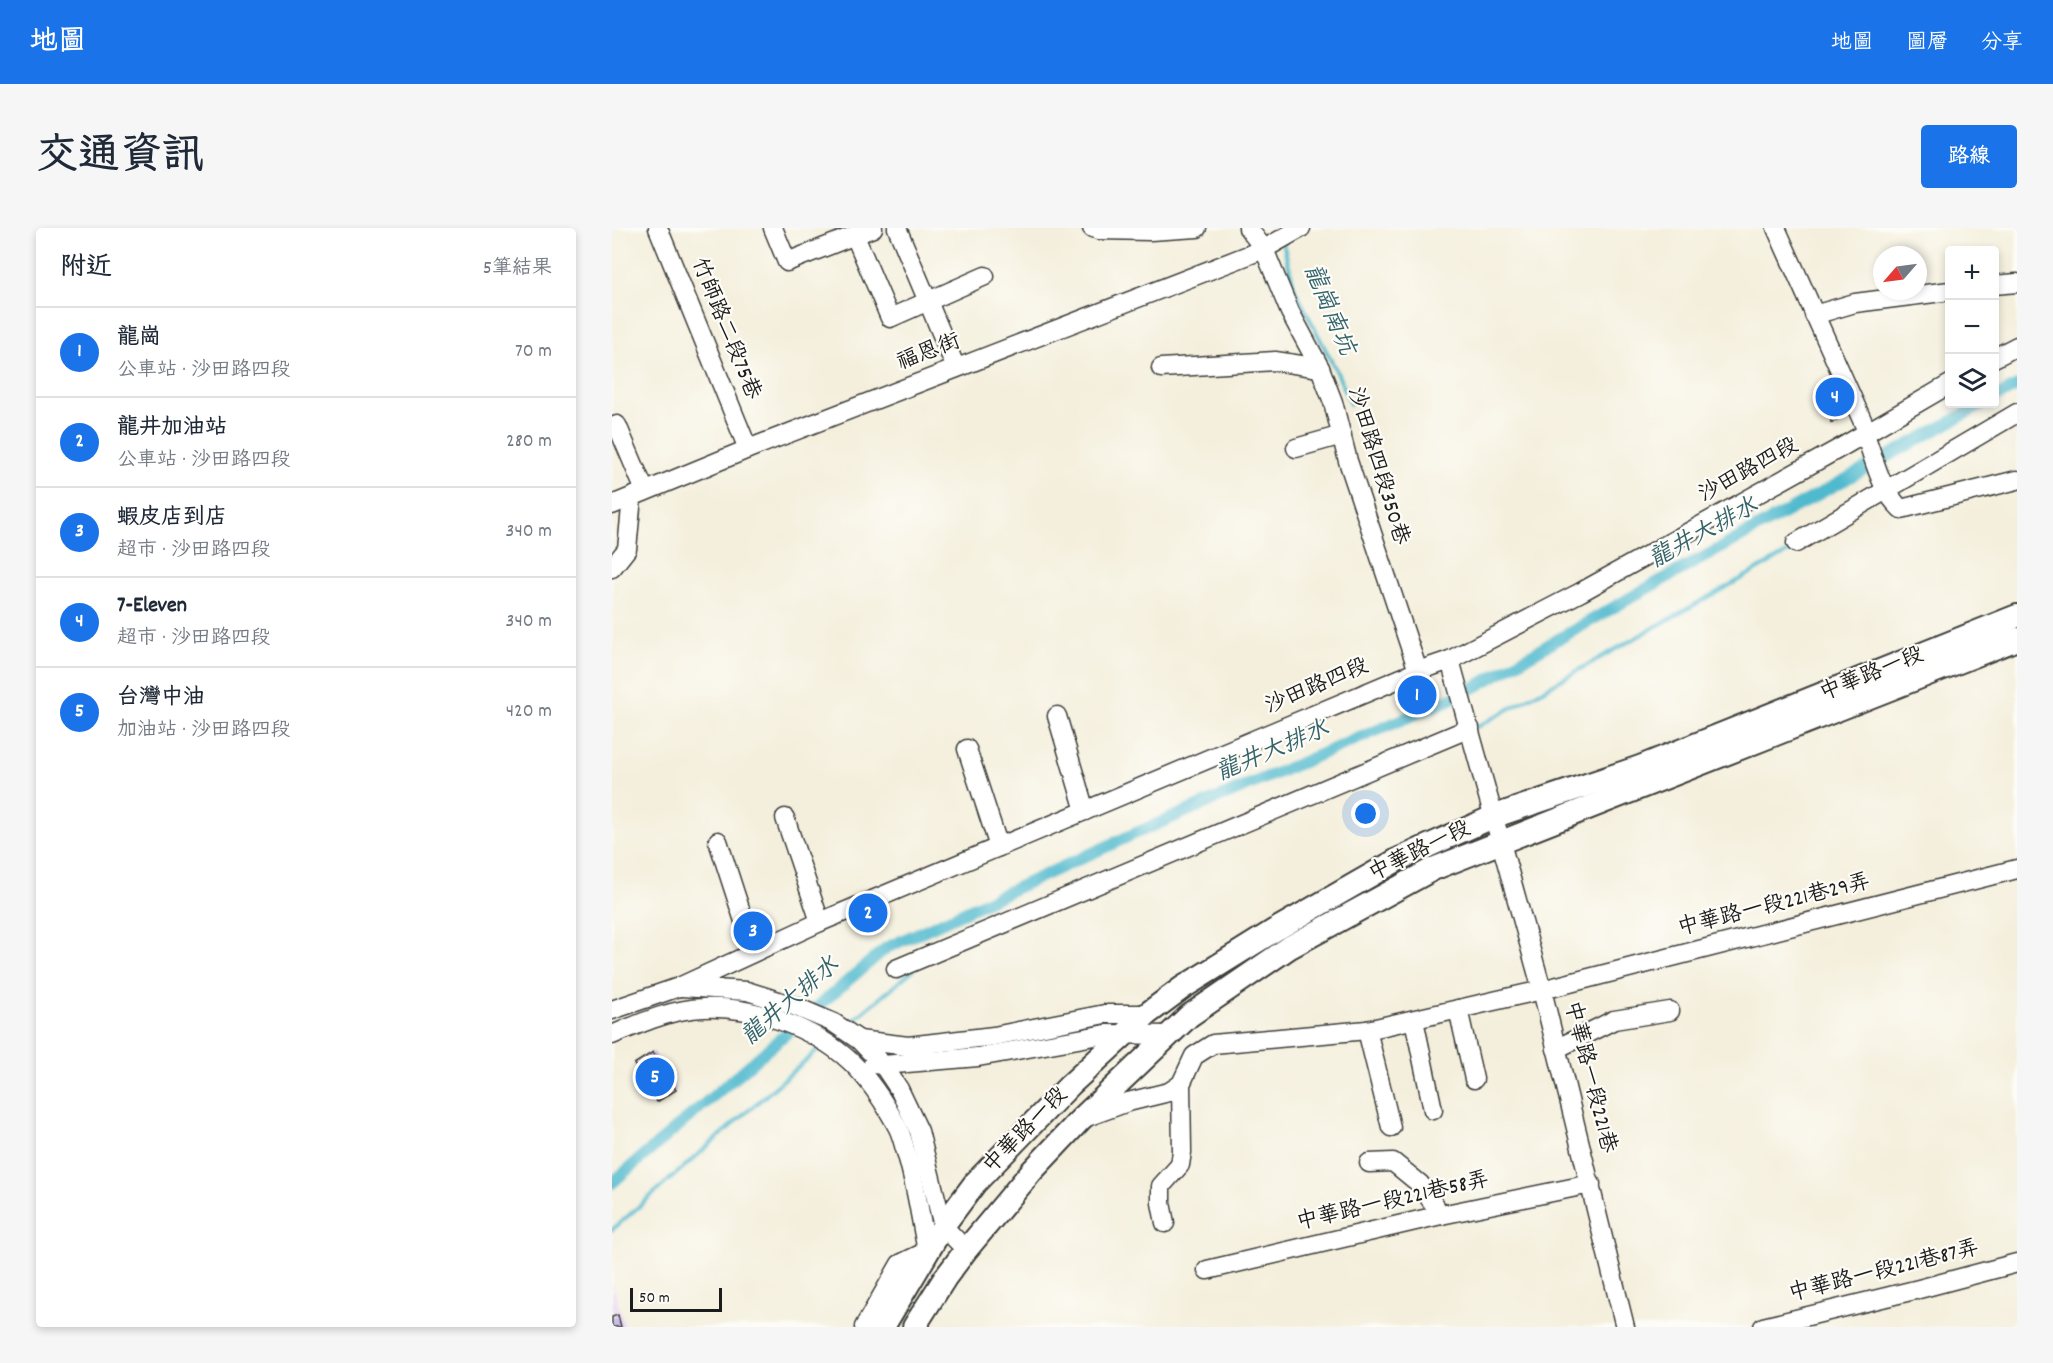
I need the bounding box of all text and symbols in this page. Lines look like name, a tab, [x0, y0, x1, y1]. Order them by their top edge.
text: 地圖	[30, 24, 86, 64]
text: 地圖	[1831, 29, 1873, 59]
text: 圖層	[1906, 29, 1948, 59]
text: 分享	[1981, 29, 2023, 59]
button: 路線	[1921, 125, 2017, 188]
text: 交通資訊	[36, 129, 204, 189]
north arrow	[1873, 246, 1927, 300]
map controls	[1945, 246, 1999, 408]
button: +	[1945, 246, 1999, 300]
text: 附近	[60, 250, 112, 287]
street label: 竹師路二段75巷	[682, 253, 768, 405]
text: 5筆結果	[483, 255, 552, 283]
water label: 龍崗南坑	[1294, 259, 1364, 364]
button: −	[1945, 300, 1999, 354]
text: 龍崗	[117, 323, 161, 354]
street label: 福恩街	[893, 327, 965, 379]
text: 1	[77, 338, 82, 366]
text: 70 m	[515, 338, 552, 366]
button: layers	[1945, 354, 1999, 408]
text: 公車站 · 沙田路四段	[117, 357, 291, 385]
pin: 4	[1816, 374, 1854, 420]
street label: 沙田路四段350巷	[1338, 383, 1416, 549]
text: 龍井加油站	[117, 413, 227, 444]
text: 2	[75, 428, 84, 456]
text: 280 m	[506, 428, 552, 456]
street label: 沙田路四段	[1693, 431, 1805, 511]
text: 公車站 · 沙田路四段	[117, 447, 291, 475]
water label: 龍井大排水	[1643, 490, 1766, 578]
text: 蝦皮店到店	[117, 503, 227, 534]
text: 3	[75, 518, 84, 546]
text: 340 m	[506, 518, 552, 546]
text: 超市 · 沙田路四段	[117, 537, 271, 565]
text: 7-Eleven	[117, 591, 187, 622]
text: 4	[75, 608, 84, 636]
text: 340 m	[506, 608, 552, 636]
text: 超市 · 沙田路四段	[117, 625, 271, 653]
street label: 中華路一段	[1815, 640, 1929, 710]
street label: 沙田路四段	[1260, 651, 1374, 723]
pin: 1	[1398, 672, 1436, 718]
text: 台灣中油	[117, 683, 205, 714]
text: 5	[75, 698, 84, 726]
text: 420 m	[506, 698, 552, 726]
water label: 龍井大排水	[1211, 713, 1336, 791]
text: 加油站 · 沙田路四段	[117, 717, 291, 745]
your location	[1351, 799, 1380, 828]
street label: 中華路一段	[1364, 814, 1476, 890]
street label: 中華路一段221巷29弄	[1674, 867, 1874, 945]
pin: 2	[848, 890, 888, 936]
pin: 3	[734, 908, 772, 954]
water label: 龍井大排水	[735, 949, 848, 1054]
street label: 中華路一段221巷	[1555, 998, 1623, 1156]
pin: 5	[636, 1054, 675, 1100]
street label: 中華路一段	[977, 1081, 1075, 1181]
street label: 中華路一段221巷58弄	[1294, 1165, 1492, 1239]
street label: 中華路一段221巷87弄	[1786, 1233, 1982, 1311]
scale bar	[630, 1285, 722, 1312]
text: 50 m	[639, 1287, 670, 1310]

